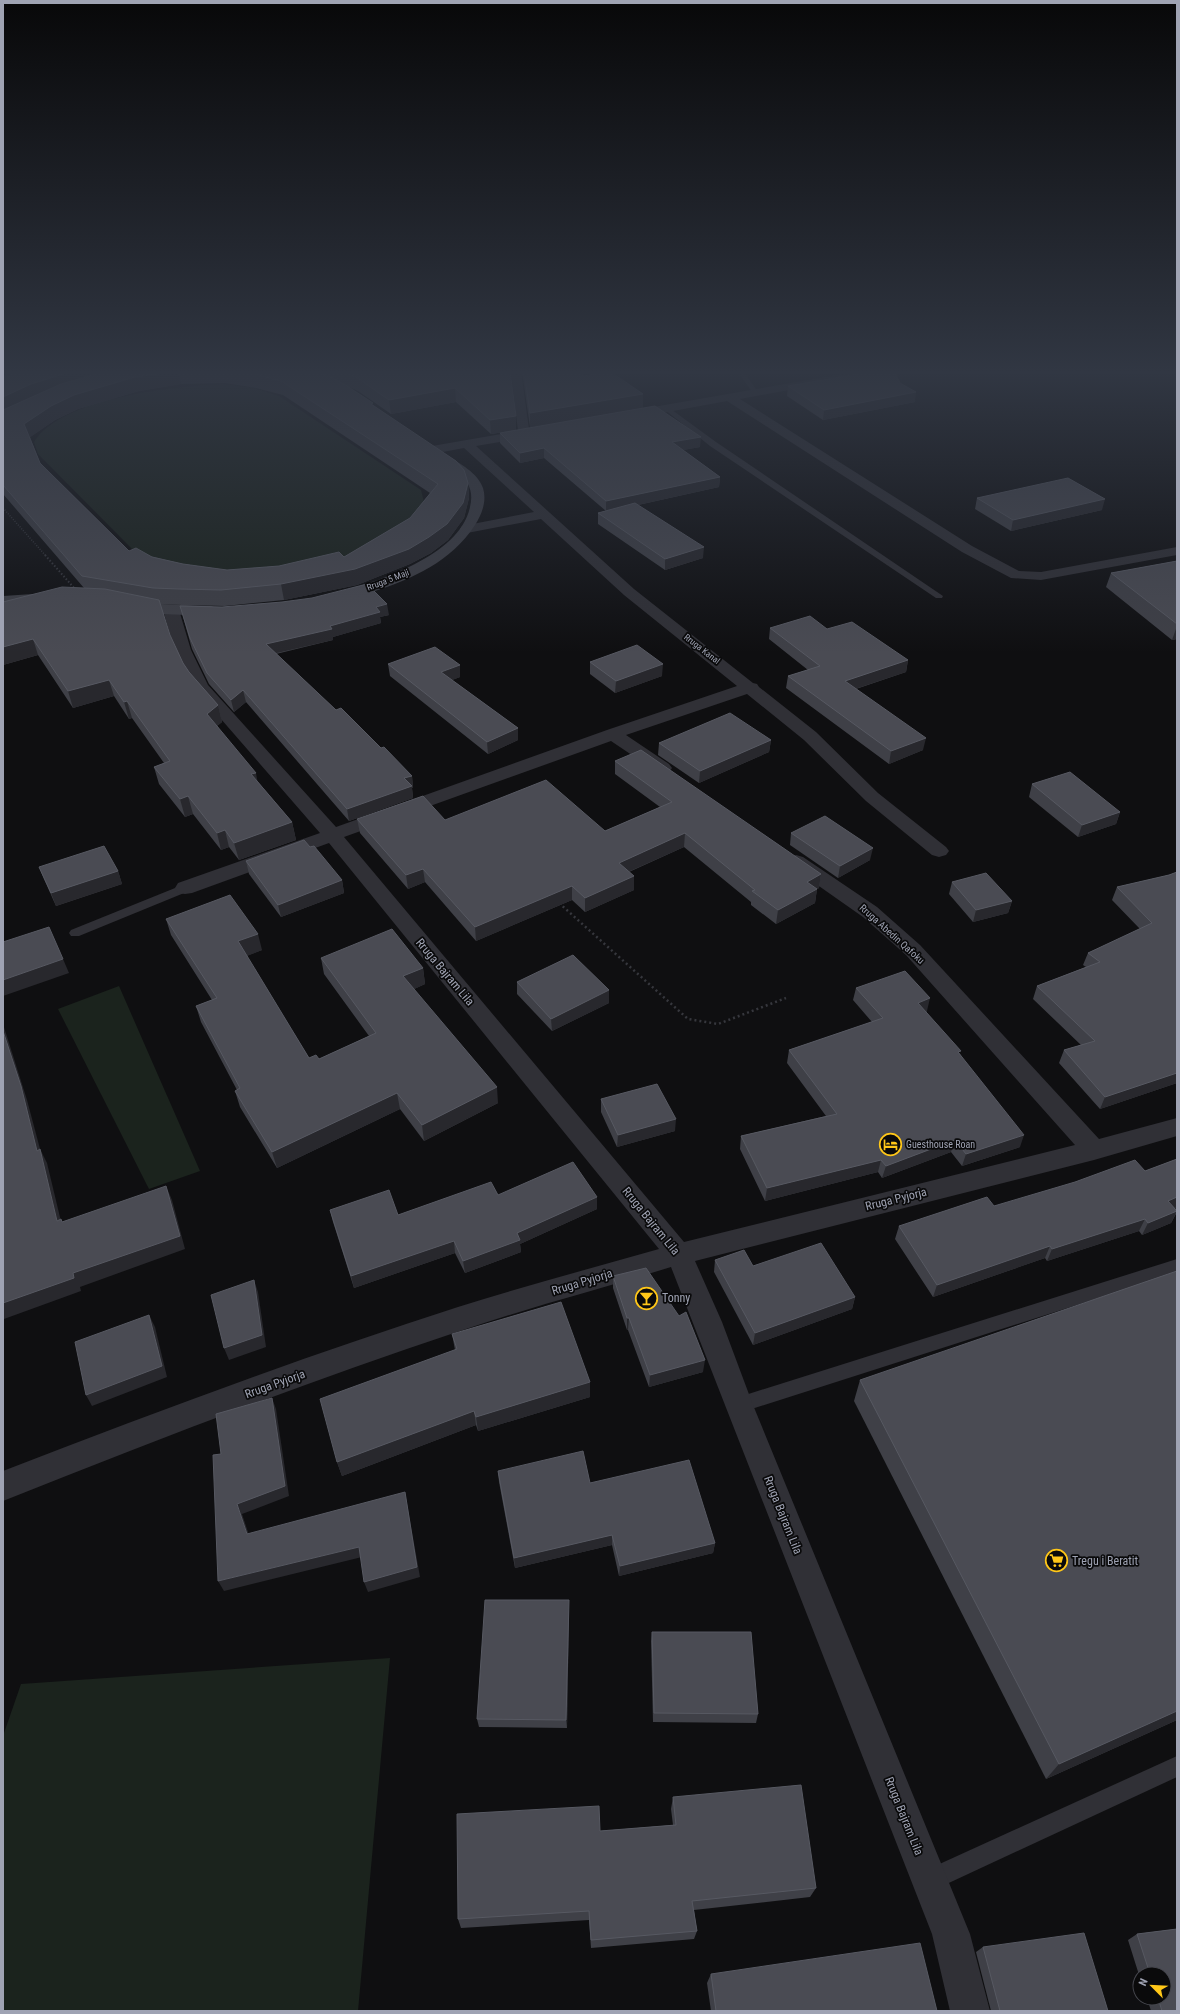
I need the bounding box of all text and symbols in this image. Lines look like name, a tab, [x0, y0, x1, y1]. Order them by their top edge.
street label: Rruga 5 Maji	[365, 567, 411, 593]
street label: Rruga Kanal	[682, 632, 722, 666]
street label: Rruga Abedin Qafoku	[857, 902, 927, 966]
street label: Rruga Bajram Lila	[413, 936, 477, 1009]
hotel icon: Guesthouse Roan	[877, 1131, 903, 1157]
place label: Guesthouse Roan	[906, 1139, 975, 1150]
street label: Rruga Bajram Lila	[619, 1184, 683, 1258]
street label: Rruga Pyjorja	[864, 1185, 928, 1213]
street label: Rruga Pyjorja	[550, 1266, 614, 1298]
bar icon: Tonny	[633, 1285, 659, 1311]
place label: Tonny	[662, 1291, 690, 1305]
street label: Rruga Pyjorja	[243, 1367, 307, 1401]
street label: Rruga Bajram Lila	[761, 1474, 805, 1556]
supermarket icon: Tregu i Beratit	[1043, 1548, 1069, 1574]
place label: Tregu i Beratit	[1072, 1554, 1139, 1568]
street label: Rruga Bajram Lila	[882, 1775, 926, 1857]
north arrow	[1132, 1966, 1172, 2006]
text: N	[1136, 1976, 1151, 1988]

